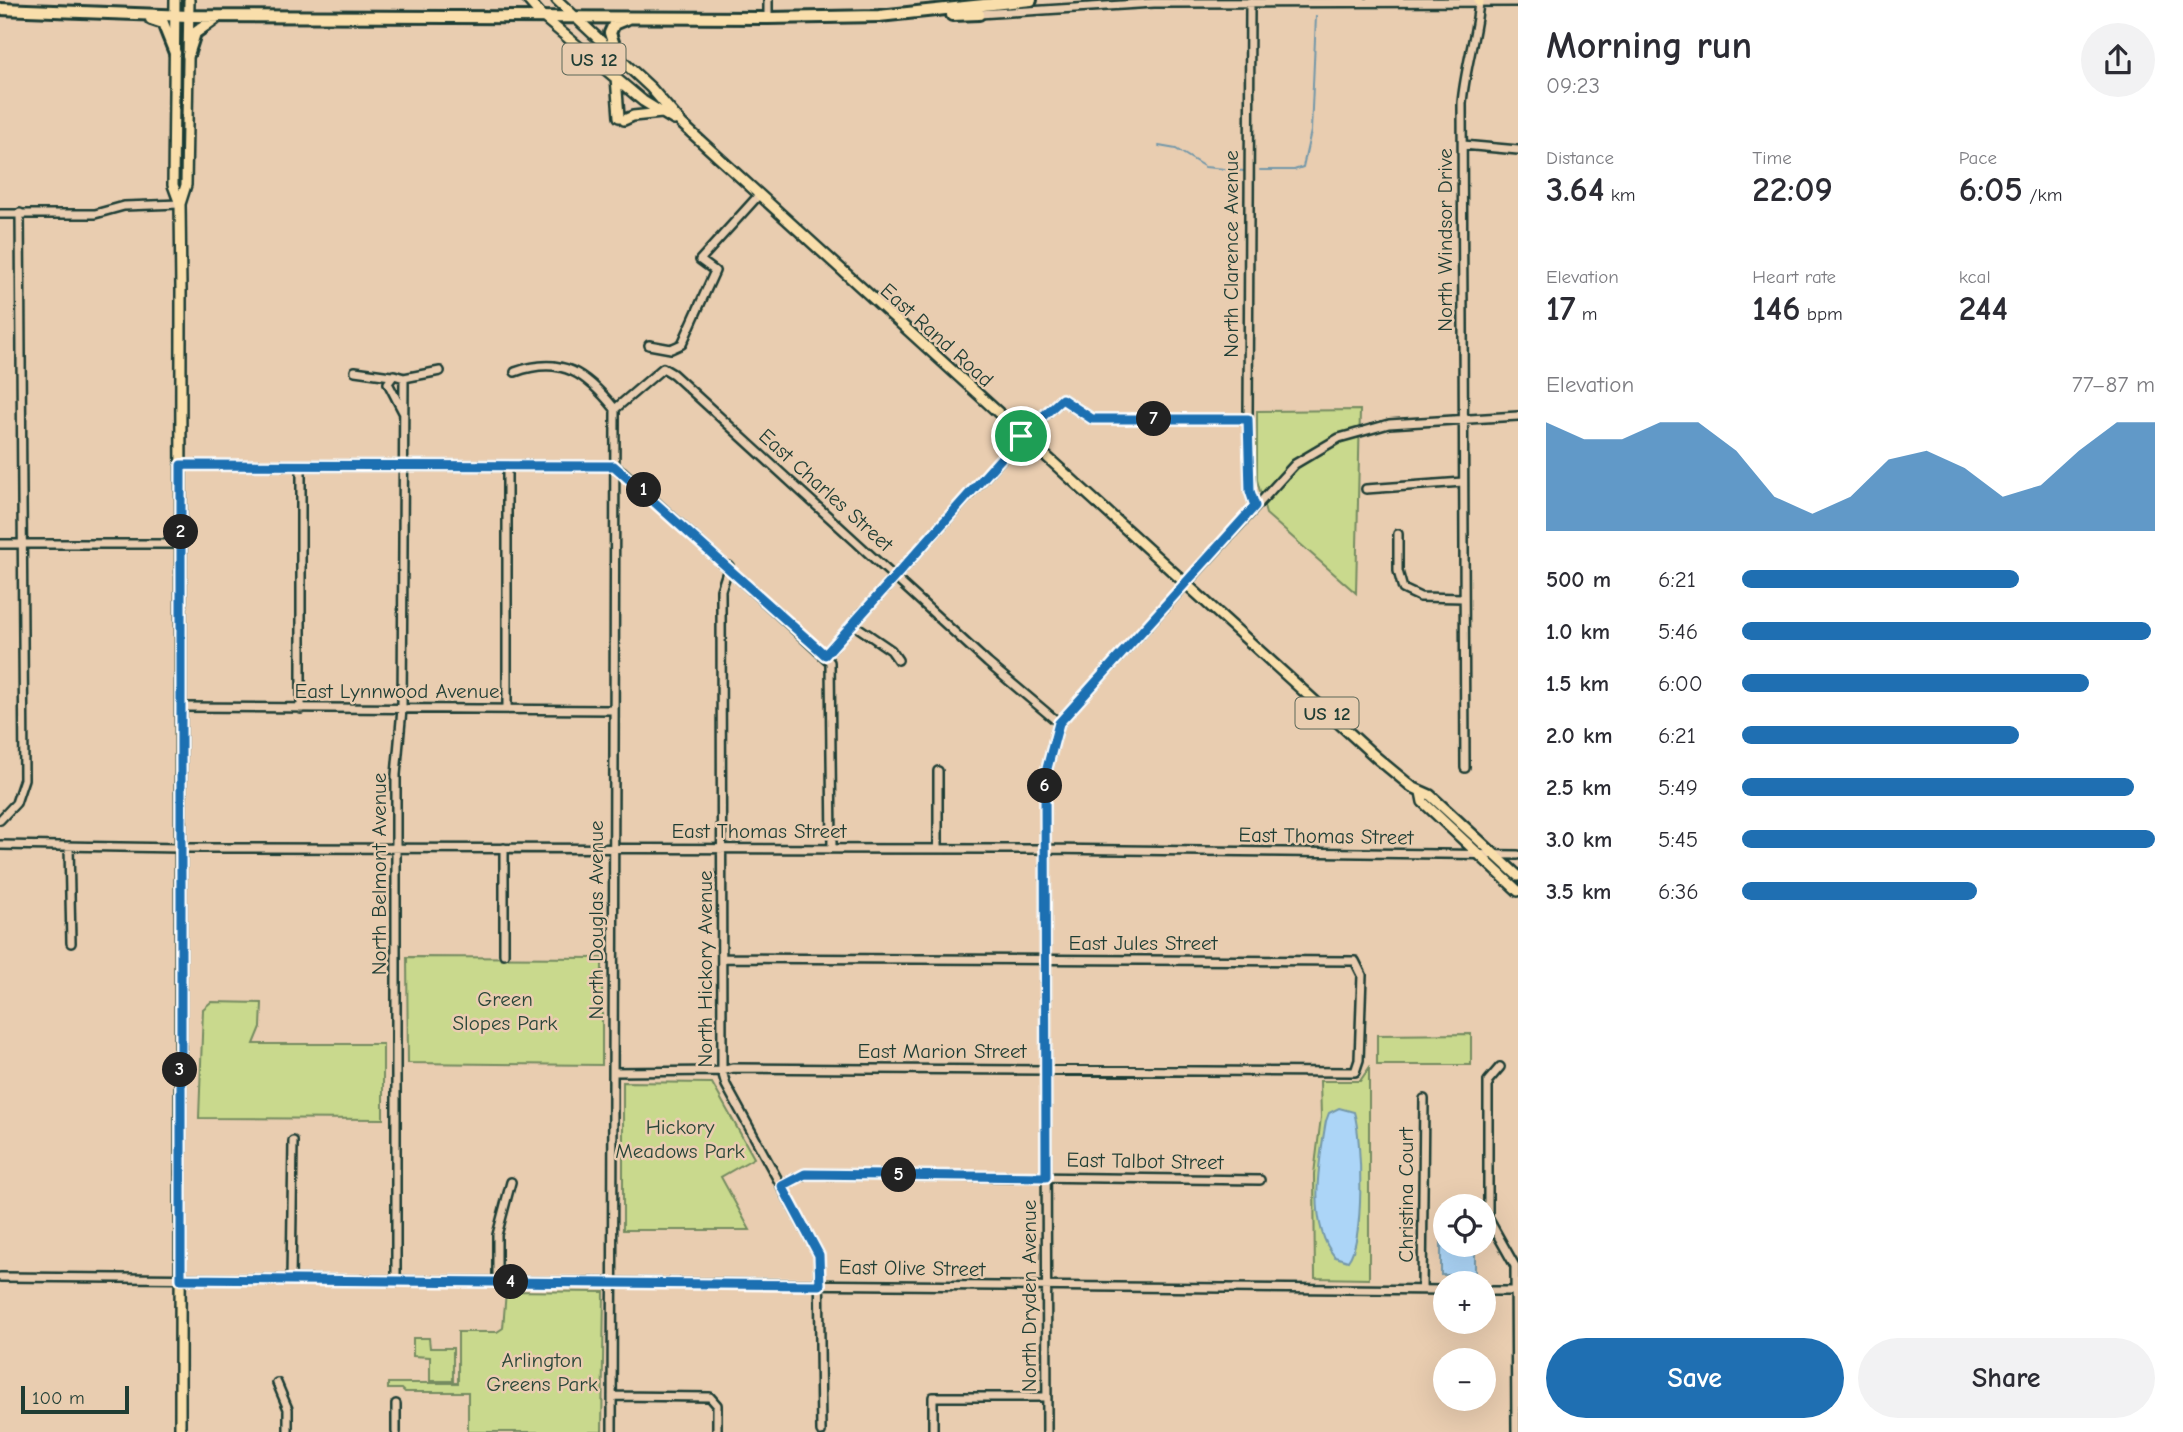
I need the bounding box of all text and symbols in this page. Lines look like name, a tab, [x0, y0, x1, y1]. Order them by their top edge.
button: share	[2081, 23, 2155, 97]
text: Morning run	[1546, 24, 1752, 68]
road number: US 12	[562, 44, 626, 74]
text: 09:23	[1546, 72, 1600, 99]
text: Distance	[1546, 147, 1614, 169]
text: Time	[1752, 147, 1792, 169]
text: Pace	[1959, 147, 1997, 169]
street label: North Windsor Drive	[1433, 148, 1457, 332]
street label: North Clarence Avenue	[1219, 150, 1243, 358]
text: 3.64	[1546, 169, 1604, 210]
text: 22:09	[1752, 169, 1833, 210]
text: 6:05	[1959, 169, 2023, 210]
text: km	[1604, 184, 1636, 206]
text: /km	[2023, 184, 2062, 206]
text: Elevation	[1546, 266, 1619, 288]
text: Heart rate	[1752, 266, 1836, 288]
text: kcal	[1959, 266, 1991, 288]
street label: East Rand Road	[876, 278, 998, 392]
text: 17	[1546, 288, 1576, 329]
text: 146	[1752, 288, 1800, 329]
text: 244	[1959, 288, 2008, 329]
text: m	[1576, 303, 1598, 325]
text: bpm	[1800, 303, 1843, 325]
text: Elevation	[1546, 371, 1634, 398]
text: 77–87 m	[2072, 371, 2155, 398]
pin: 7	[1136, 402, 1172, 436]
pin	[991, 406, 1051, 466]
text: 7	[1149, 407, 1158, 429]
icon: arrive	[1002, 417, 1040, 455]
street label: East Charles Street	[754, 424, 899, 557]
pin: 1	[626, 472, 662, 508]
text: 1	[640, 478, 647, 500]
pin: 2	[164, 514, 198, 550]
text: 2	[176, 520, 185, 542]
text: 500 m	[1546, 566, 1611, 593]
text: 6:21	[1658, 566, 1696, 593]
text: 1.0 km	[1546, 618, 1610, 645]
text: 5:46	[1658, 618, 1698, 645]
text: 1.5 km	[1546, 670, 1609, 697]
text: 6:00	[1658, 670, 1703, 697]
street label: East Lynnwood Avenue	[295, 679, 499, 703]
road number: US 12	[1296, 698, 1358, 728]
text: 2.0 km	[1546, 722, 1612, 749]
text: 6:21	[1658, 722, 1696, 749]
pin: 6	[1028, 768, 1062, 804]
street label: North Belmont Avenue	[367, 773, 391, 975]
text: 6	[1040, 774, 1049, 796]
text: 2.5 km	[1546, 774, 1612, 801]
text: 5:49	[1658, 774, 1698, 801]
street label: East Thomas Street	[671, 819, 848, 843]
street label: North Douglas Avenue	[584, 821, 608, 1019]
street label: East Thomas Street	[1238, 822, 1415, 850]
text: 3.0 km	[1546, 826, 1612, 853]
text: 5:45	[1658, 826, 1698, 853]
street label: North Hickory Avenue	[693, 870, 717, 1068]
text: 3.5 km	[1546, 878, 1611, 905]
text: 6:36	[1658, 878, 1699, 905]
street label: East Jules Street	[1068, 931, 1219, 955]
park label: Green Slopes Park	[453, 987, 557, 1035]
street label: East Marion Street	[857, 1039, 1028, 1063]
pin: 3	[162, 1052, 198, 1088]
text: 3	[175, 1058, 184, 1080]
park label: Hickory Meadows Park	[615, 1115, 745, 1163]
street label: Christina Court	[1394, 1126, 1418, 1263]
street label: East Talbot Street	[1066, 1148, 1225, 1174]
pin: 5	[881, 1158, 916, 1192]
text: 5	[893, 1163, 904, 1185]
map controls	[1433, 1194, 1496, 1411]
button: locate	[1433, 1194, 1496, 1257]
street label: North Dryden Avenue	[1017, 1200, 1041, 1392]
street label: East Olive Street	[838, 1255, 986, 1281]
pin: 4	[494, 1264, 528, 1300]
text: 4	[506, 1270, 515, 1292]
button: +	[1433, 1271, 1496, 1334]
button: Save	[1546, 1338, 1844, 1418]
button: Share	[1858, 1338, 2155, 1418]
park label: Arlington Greens Park	[486, 1348, 598, 1396]
button: −	[1433, 1348, 1496, 1411]
scale bar	[21, 1383, 130, 1415]
text: 100 m	[32, 1387, 85, 1409]

